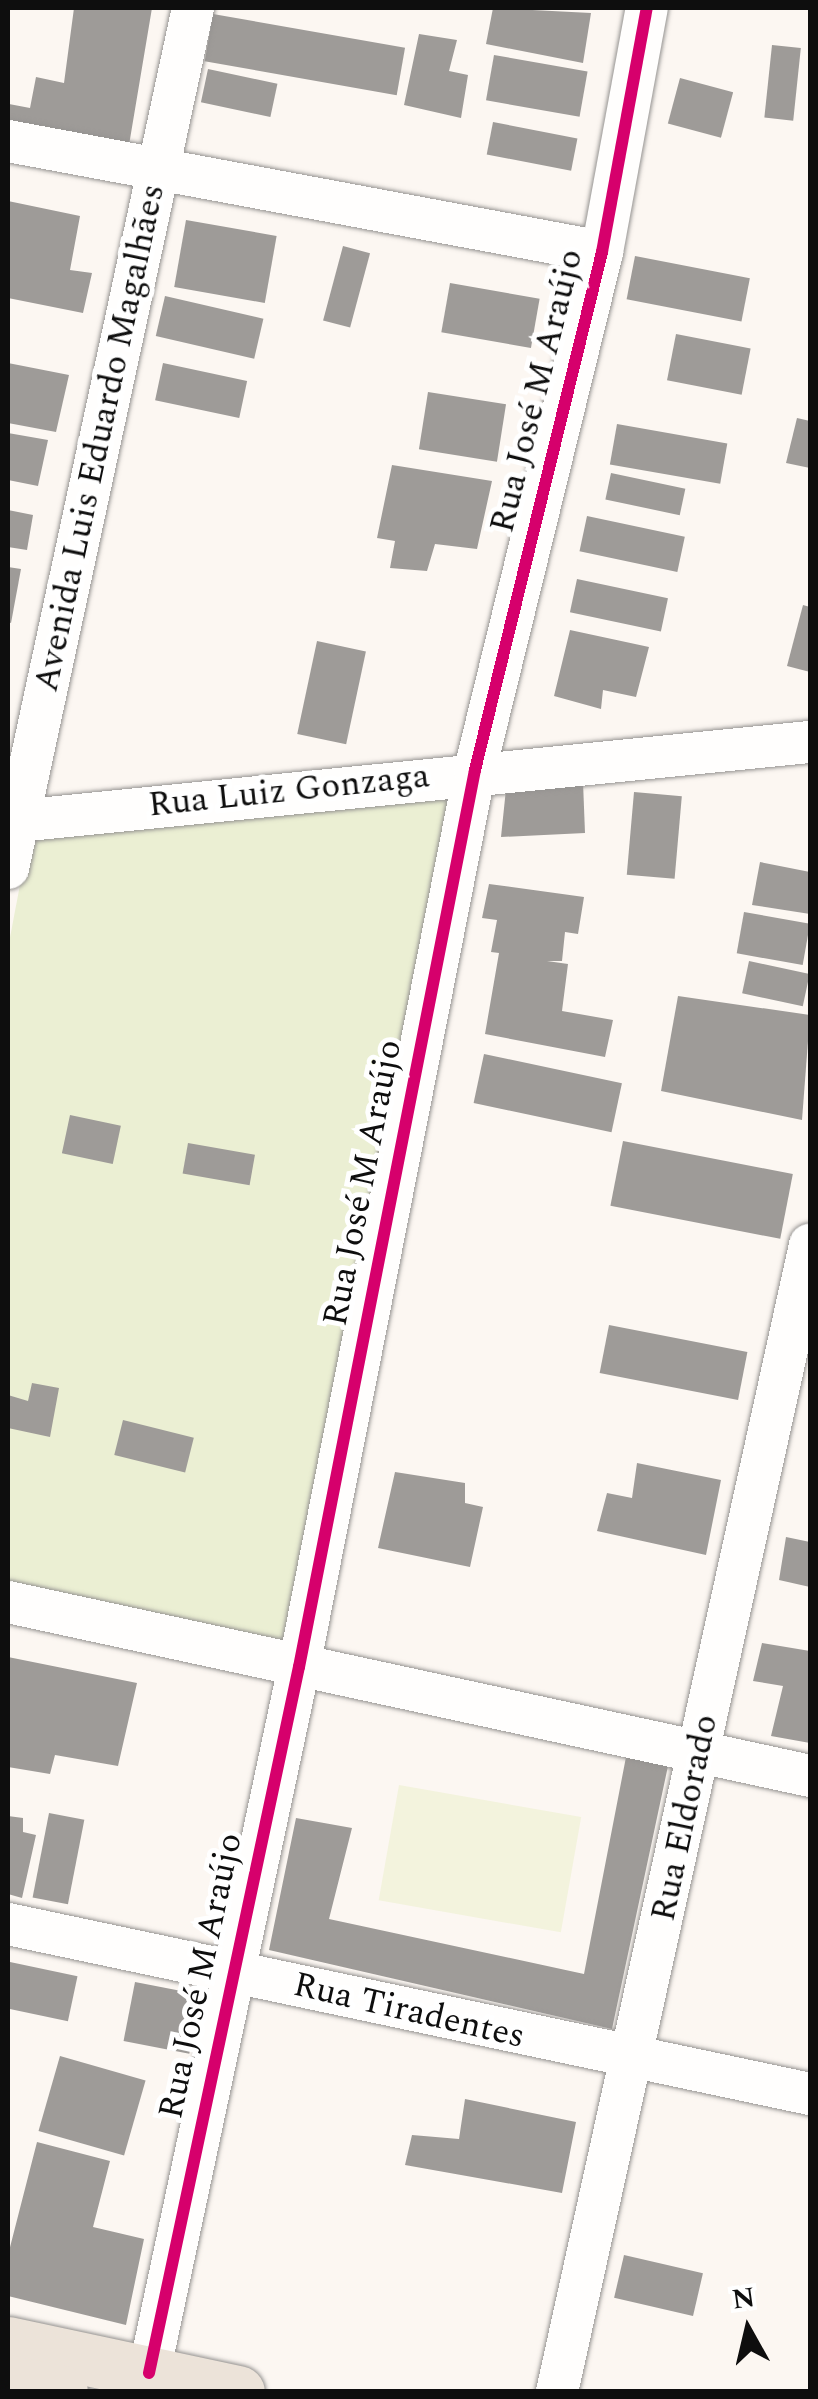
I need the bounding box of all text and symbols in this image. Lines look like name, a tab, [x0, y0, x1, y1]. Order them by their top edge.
street label: Avenida Luis Eduardo Magalhães	[26, 180, 174, 696]
street label: Rua José M Araújo	[481, 245, 593, 537]
street label: Rua Luiz Gonzaga	[146, 755, 432, 827]
street label: Rua José M Araújo	[315, 1036, 411, 1330]
street label: Rua Eldorado	[643, 1711, 727, 1925]
street label: Rua José M Araújo	[150, 1829, 252, 2123]
street label: Rua Tiradentes	[289, 1964, 529, 2058]
text: N	[729, 2276, 758, 2322]
north arrow	[698, 2279, 798, 2379]

